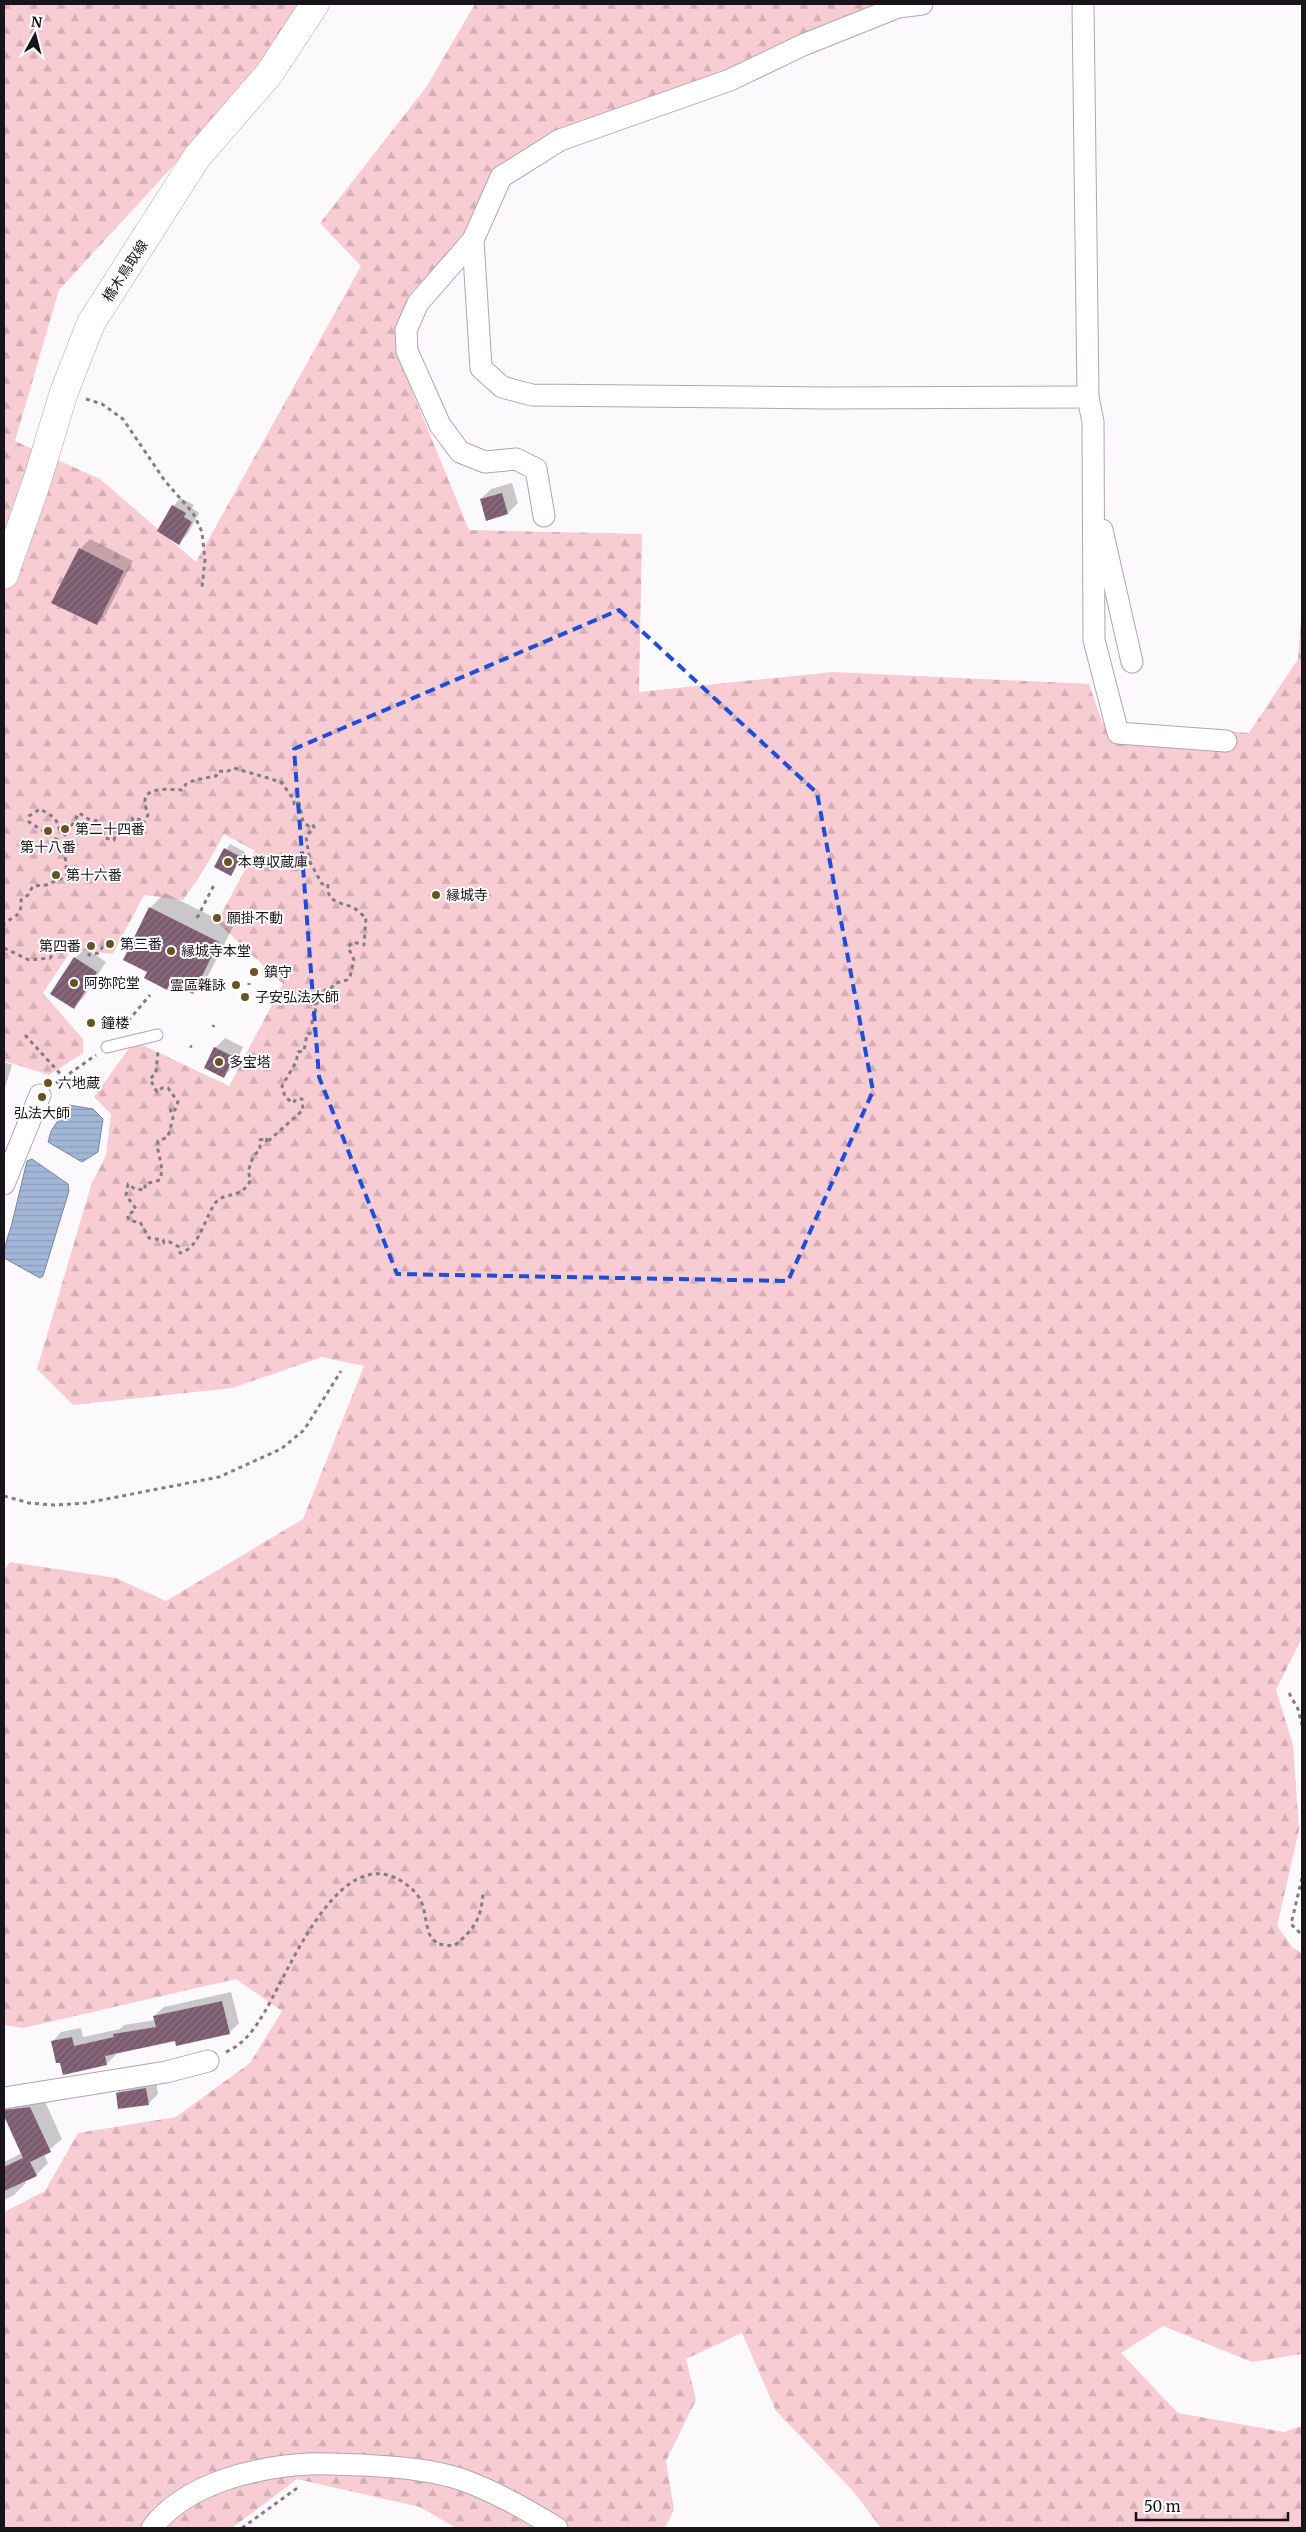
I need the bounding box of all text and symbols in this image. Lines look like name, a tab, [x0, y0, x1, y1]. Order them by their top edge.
north arrow	[10, 10, 60, 60]
text: N	[30, 12, 43, 32]
street label: 橋木鳥取線	[98, 237, 152, 305]
place label: 第二十四番	[75, 820, 145, 838]
marker: 第二十四番	[59, 823, 71, 835]
marker: 第十八番	[42, 825, 54, 837]
place label: 第十八番	[20, 838, 76, 856]
place label: 本尊収蔵庫	[238, 853, 308, 871]
marker: 本尊収蔵庫	[222, 856, 234, 868]
place label: 第十六番	[66, 866, 122, 884]
marker: 第十六番	[50, 869, 62, 881]
place label: 縁城寺	[446, 886, 488, 904]
marker: 縁城寺	[430, 889, 442, 901]
place label: 願掛不動	[227, 909, 283, 927]
marker: 願掛不動	[211, 912, 223, 924]
place label: 第三番	[120, 935, 162, 953]
place label: 第四番	[39, 937, 81, 955]
marker: 第三番	[104, 938, 116, 950]
marker: 第四番	[85, 940, 97, 952]
place label: 縁城寺本堂	[181, 942, 251, 960]
marker: 縁城寺本堂	[165, 945, 177, 957]
place label: 鎮守	[264, 963, 292, 981]
marker: 鎮守	[248, 966, 260, 978]
place label: 阿弥陀堂	[84, 974, 140, 992]
place label: 霊區雜詠	[170, 976, 226, 994]
marker: 阿弥陀堂	[68, 977, 80, 989]
marker: 霊區雜詠	[230, 979, 242, 991]
place label: 子安弘法大師	[255, 988, 339, 1006]
marker: 子安弘法大師	[239, 991, 251, 1003]
place label: 鐘楼	[101, 1014, 130, 1032]
marker: 鐘楼	[85, 1017, 97, 1029]
place label: 多宝塔	[229, 1053, 271, 1071]
marker: 多宝塔	[213, 1056, 225, 1068]
place label: 六地蔵	[58, 1074, 100, 1092]
marker: 六地蔵	[42, 1077, 54, 1089]
marker: 弘法大師	[36, 1091, 48, 1103]
place label: 弘法大師	[14, 1104, 70, 1122]
scale bar	[1136, 2490, 1288, 2522]
text: 50 m	[1144, 2497, 1181, 2516]

